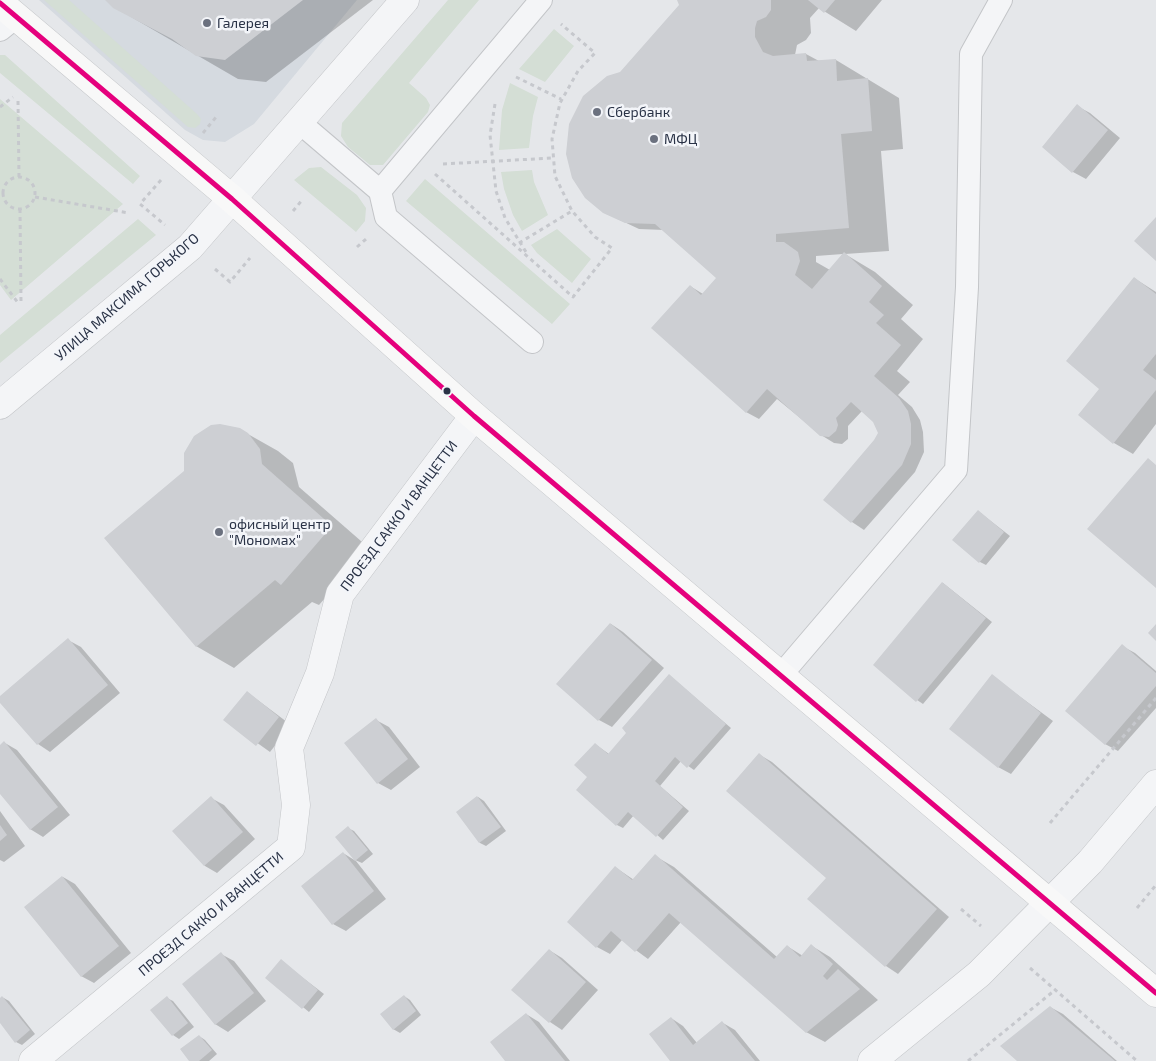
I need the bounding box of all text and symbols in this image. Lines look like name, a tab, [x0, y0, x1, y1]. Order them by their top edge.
place label: Галерея	[217, 15, 269, 31]
marker: Галерея	[201, 17, 213, 29]
place label: Сбербанк	[607, 104, 670, 120]
marker: Сбербанк	[591, 106, 603, 118]
place label: МФЦ	[664, 131, 697, 147]
marker: МФЦ	[648, 133, 660, 145]
street label: УЛИЦА МАКСИМА ГОРЬКОГО	[51, 230, 203, 364]
unlabelled marker	[442, 386, 452, 396]
street label: ПРОЕЗД САККО И ВАНЦЕТТИ	[337, 437, 461, 595]
place label: офисный центр "Мономах"	[229, 516, 331, 548]
marker: офисный центр "Мономах"	[213, 526, 225, 538]
street label: ПРОЕЗД САККО И ВАНЦЕТТИ	[135, 848, 287, 980]

